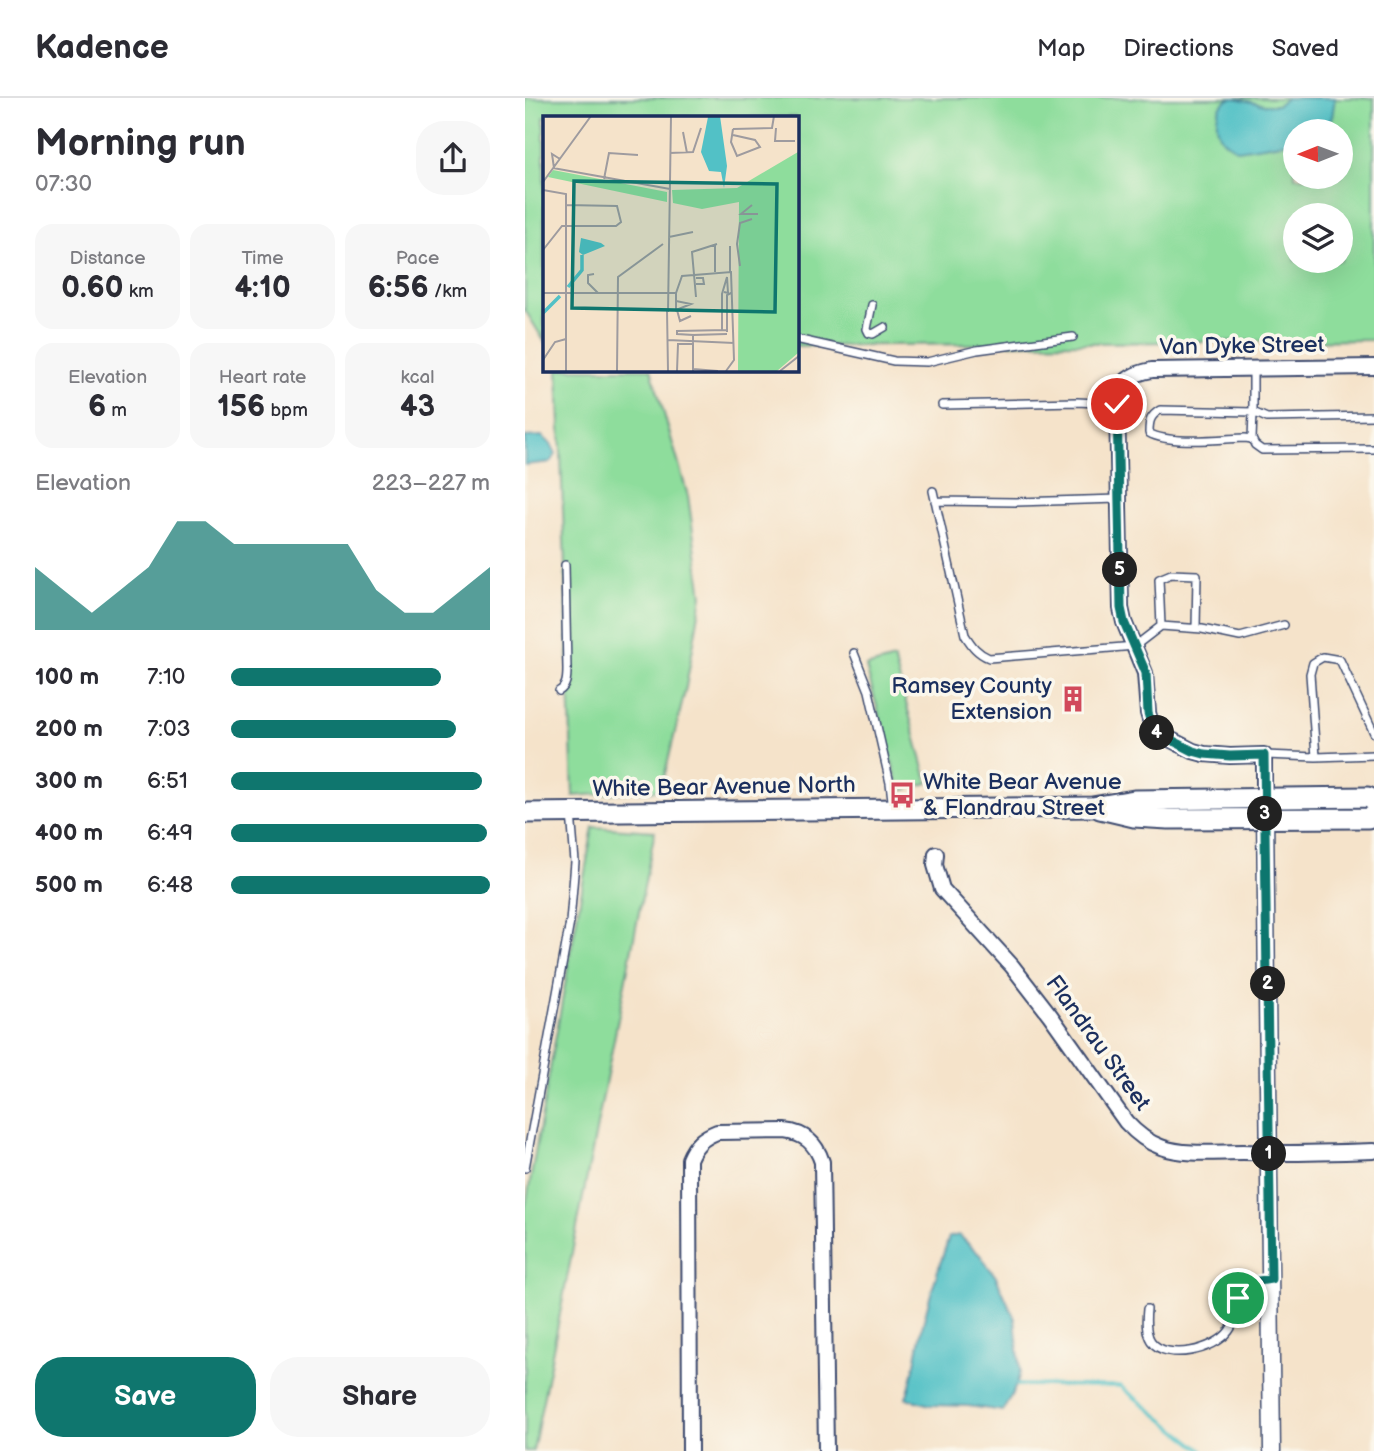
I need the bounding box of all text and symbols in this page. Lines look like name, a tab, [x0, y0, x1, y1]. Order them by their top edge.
text: Kadence	[35, 28, 169, 68]
text: Map	[1037, 34, 1085, 63]
text: Directions	[1123, 34, 1234, 63]
text: Saved	[1272, 34, 1339, 63]
inset map	[543, 116, 798, 371]
north arrow	[1283, 119, 1353, 189]
map controls	[1283, 119, 1353, 273]
text: Morning run	[35, 121, 246, 166]
button: share	[416, 121, 490, 195]
text: 07:30	[35, 170, 92, 198]
button: layers	[1283, 203, 1353, 273]
text: Distance	[70, 247, 145, 270]
text: Time	[241, 247, 284, 270]
text: Pace	[396, 247, 439, 270]
text: 0.60	[61, 270, 124, 306]
text: 4:10	[234, 270, 291, 306]
text: 6:56	[368, 270, 429, 306]
text: km	[124, 280, 154, 303]
text: /km	[429, 280, 467, 303]
street label: Van Dyke Street	[1159, 331, 1325, 361]
text: Elevation	[68, 366, 147, 389]
text: Heart rate	[219, 366, 306, 389]
text: kcal	[400, 366, 435, 389]
pin	[1087, 374, 1147, 434]
icon: check	[1098, 385, 1136, 423]
text: 6	[88, 389, 106, 425]
text: 156	[217, 389, 265, 425]
text: 43	[400, 389, 435, 425]
text: m	[106, 399, 127, 422]
text: bpm	[265, 399, 308, 422]
text: Elevation	[35, 469, 131, 497]
text: 223–227 m	[372, 469, 490, 497]
pin: 5	[1103, 552, 1137, 588]
text: 5	[1114, 558, 1125, 581]
text: 100 m	[35, 663, 99, 691]
text: 7:10	[147, 663, 185, 691]
place label: Ramsey County Extension	[891, 672, 1053, 726]
building icon: Ramsey County Extension	[1058, 684, 1088, 714]
text: 200 m	[35, 715, 103, 743]
text: 7:03	[147, 715, 191, 743]
pin: 4	[1139, 716, 1175, 750]
text: 4	[1151, 721, 1162, 744]
text: 300 m	[35, 767, 103, 795]
text: 6:51	[147, 767, 188, 795]
place label: White Bear Avenue & Flandrau Street	[923, 768, 1122, 822]
street label: White Bear Avenue North	[592, 771, 856, 803]
bus stop icon: White Bear Avenue & Flandrau Street	[887, 780, 917, 810]
pin: 3	[1247, 796, 1283, 832]
text: 3	[1259, 802, 1270, 825]
text: 400 m	[35, 819, 103, 847]
text: 6:49	[147, 819, 193, 847]
text: 500 m	[35, 871, 103, 899]
text: 6:48	[147, 871, 193, 899]
pin: 2	[1251, 966, 1285, 1001]
street label: Flandrau Street	[1040, 970, 1156, 1116]
text: 2	[1262, 972, 1273, 995]
pin: 1	[1251, 1136, 1287, 1172]
text: 1	[1265, 1142, 1273, 1165]
pin	[1208, 1268, 1268, 1328]
icon: arrive	[1219, 1279, 1257, 1317]
button: Save	[35, 1357, 256, 1437]
button: Share	[270, 1357, 490, 1437]

